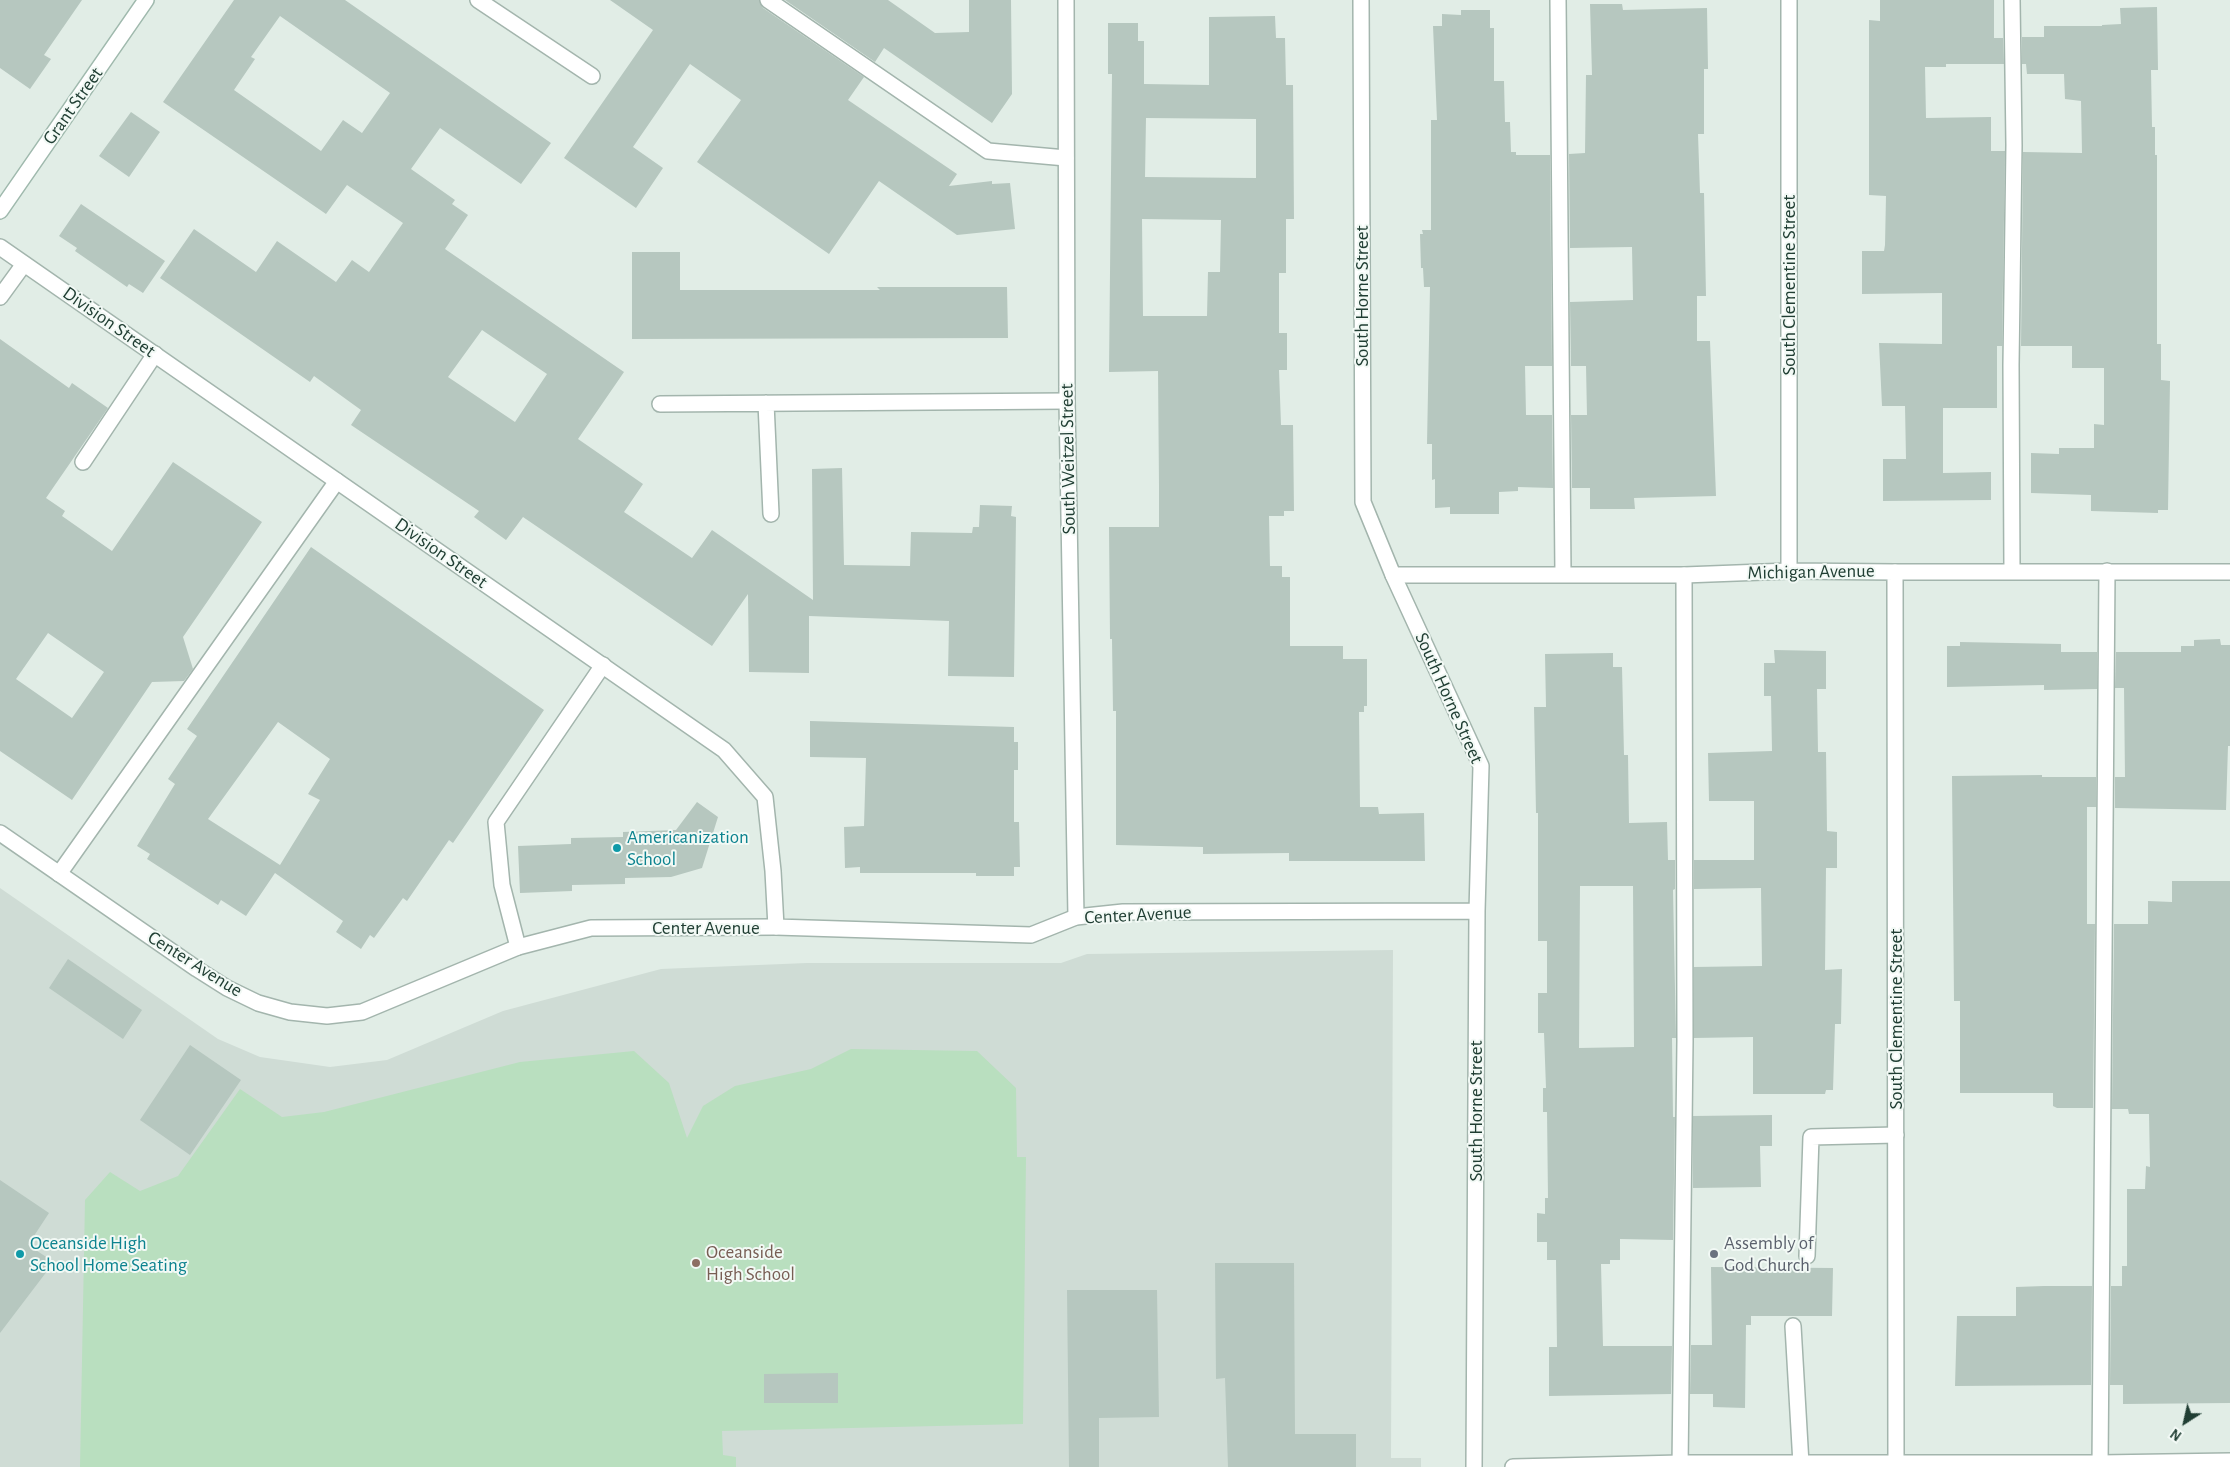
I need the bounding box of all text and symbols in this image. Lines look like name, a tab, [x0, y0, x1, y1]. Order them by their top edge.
street label: Grant Street	[38, 63, 108, 149]
street label: South Clementine Street	[1778, 195, 1800, 375]
street label: South Horne Street	[1351, 226, 1373, 366]
street label: Division Street	[58, 282, 160, 362]
street label: South Weitzel Street	[1055, 383, 1081, 535]
street label: Division Street	[390, 513, 492, 593]
street label: Michigan Avenue	[1747, 559, 1875, 585]
street label: South Horne Street	[1410, 629, 1488, 767]
place label: Americanization School	[627, 826, 749, 870]
marker: Americanization School	[611, 842, 623, 854]
street label: Center Avenue	[1084, 901, 1192, 929]
street label: Center Avenue	[652, 917, 760, 939]
street label: Center Avenue	[143, 926, 247, 1002]
street label: South Clementine Street	[1885, 929, 1907, 1109]
street label: South Horne Street	[1465, 1041, 1487, 1181]
place label: Oceanside High School Home Seating	[30, 1232, 187, 1276]
place label: Assembly of God Church	[1724, 1232, 1813, 1276]
place label: Oceanside High School	[706, 1241, 795, 1285]
marker: Oceanside High School Home Seating	[14, 1248, 26, 1260]
marker: Assembly of God Church	[1708, 1248, 1720, 1260]
marker: Oceanside High School	[690, 1257, 702, 1269]
north arrow	[2160, 1397, 2210, 1447]
text: N	[2168, 1426, 2184, 1443]

